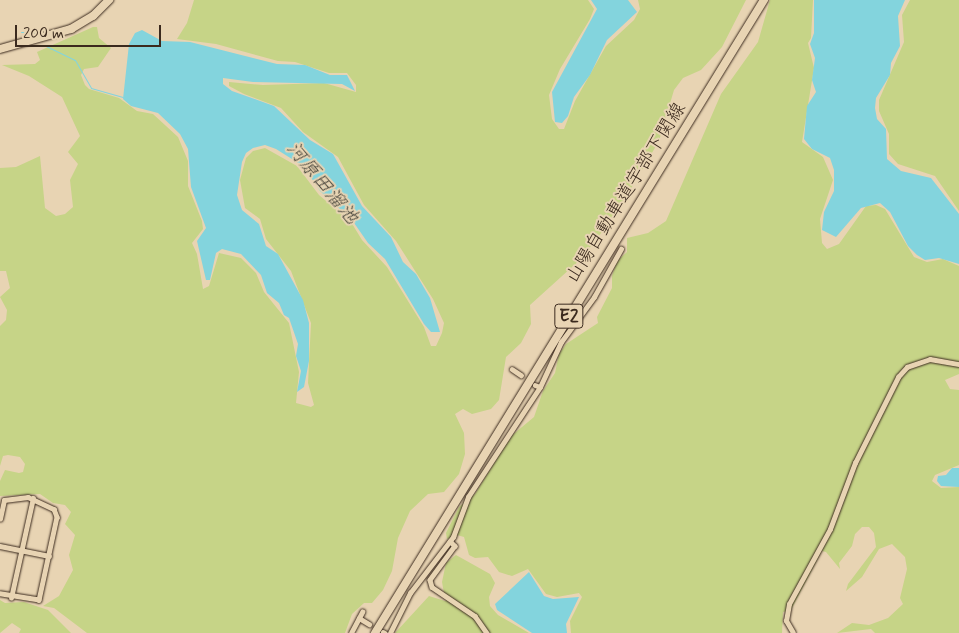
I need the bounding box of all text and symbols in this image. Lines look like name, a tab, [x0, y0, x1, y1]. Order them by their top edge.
scale bar	[18, 15, 164, 47]
text: 200 m	[23, 24, 64, 44]
street label: 山陽自動車道宇部下関線	[561, 98, 691, 288]
water label: 河原田溜池	[281, 137, 363, 229]
road number: E2	[554, 300, 584, 332]

